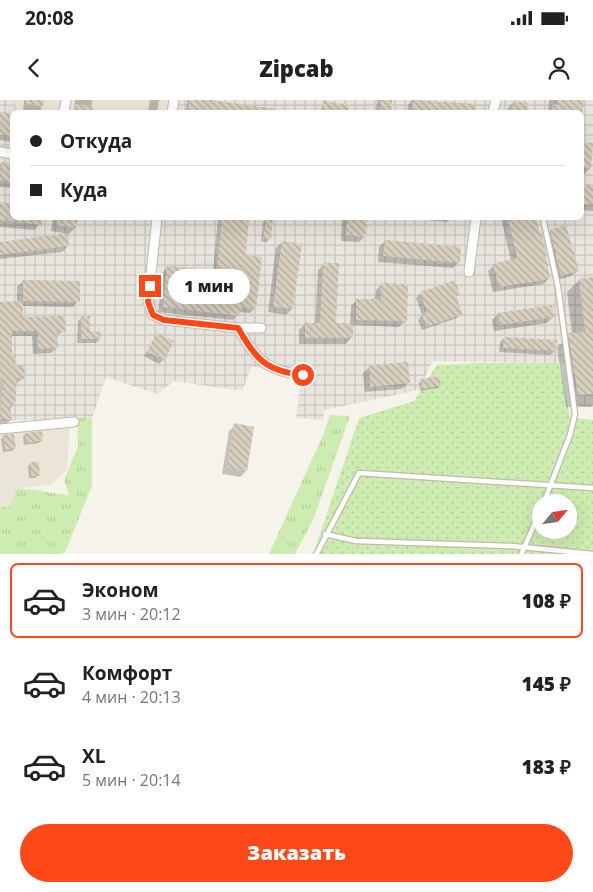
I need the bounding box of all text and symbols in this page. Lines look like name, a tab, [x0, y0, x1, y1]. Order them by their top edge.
text: 20:08	[25, 5, 74, 31]
text: Zipcab	[259, 53, 334, 83]
icon: back	[20, 54, 48, 82]
icon: person	[545, 54, 573, 82]
text: Откуда	[60, 128, 132, 154]
text: Куда	[60, 177, 108, 203]
callout: 1 мин	[168, 268, 250, 304]
route end	[139, 275, 161, 297]
text: 1 мин	[184, 275, 234, 297]
route start	[292, 364, 314, 386]
north arrow	[532, 494, 578, 539]
map controls	[532, 494, 577, 539]
text: Эконом	[82, 577, 159, 603]
icon: car	[22, 578, 67, 623]
text: 108 ₽	[522, 588, 571, 614]
text: 3 мин · 20:12	[82, 603, 181, 625]
text: Комфорт	[82, 660, 172, 686]
icon: car	[22, 661, 67, 706]
text: 145 ₽	[522, 671, 571, 697]
text: 4 мин · 20:13	[82, 686, 181, 708]
text: XL	[82, 743, 105, 769]
icon: car	[22, 744, 67, 789]
text: 183 ₽	[522, 754, 571, 780]
text: 5 мин · 20:14	[82, 769, 181, 791]
button: Заказать	[20, 824, 573, 882]

